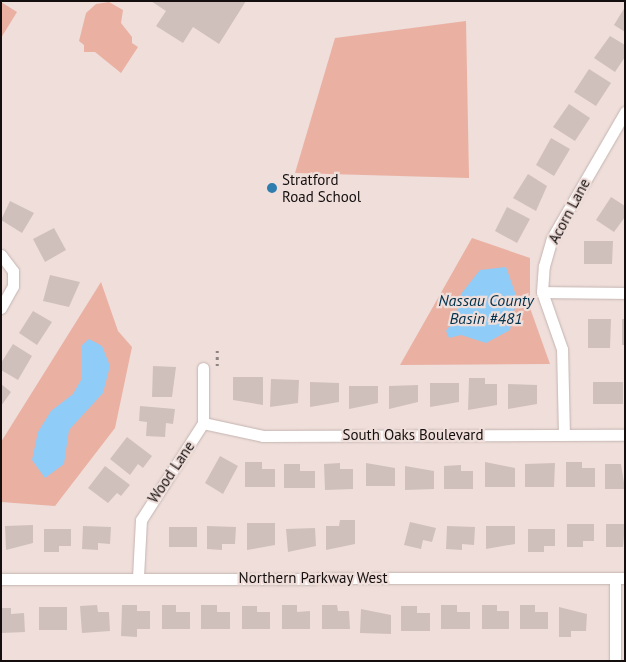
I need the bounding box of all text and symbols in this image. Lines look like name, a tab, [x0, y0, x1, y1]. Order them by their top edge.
place label: Stratford Road School	[282, 170, 361, 205]
street label: Acorn Lane	[544, 175, 594, 247]
marker: Stratford Road School	[266, 182, 278, 194]
water label: Nassau County Basin #481	[438, 290, 534, 328]
street label: South Oaks Boulevard	[343, 426, 483, 444]
street label: Wood Lane	[144, 438, 198, 506]
street label: Northern Parkway West	[238, 569, 388, 587]

